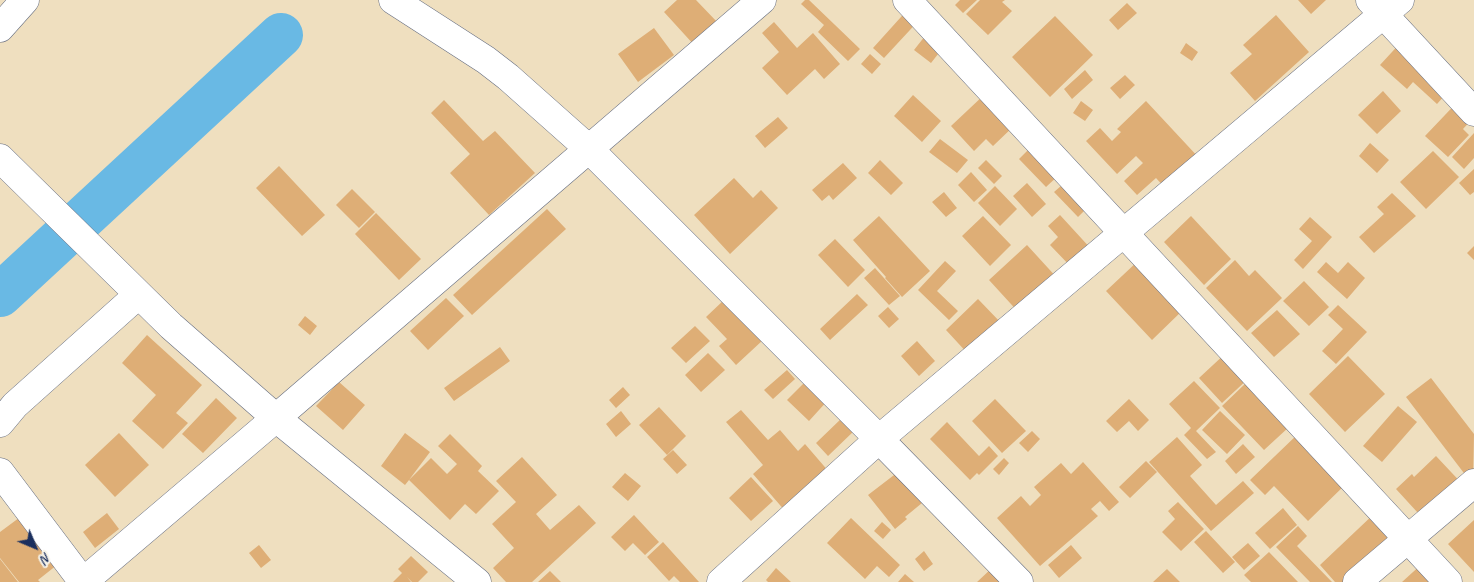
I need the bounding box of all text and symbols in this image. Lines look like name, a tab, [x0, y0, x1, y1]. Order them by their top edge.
north arrow	[10, 522, 60, 572]
text: N	[37, 549, 55, 567]

